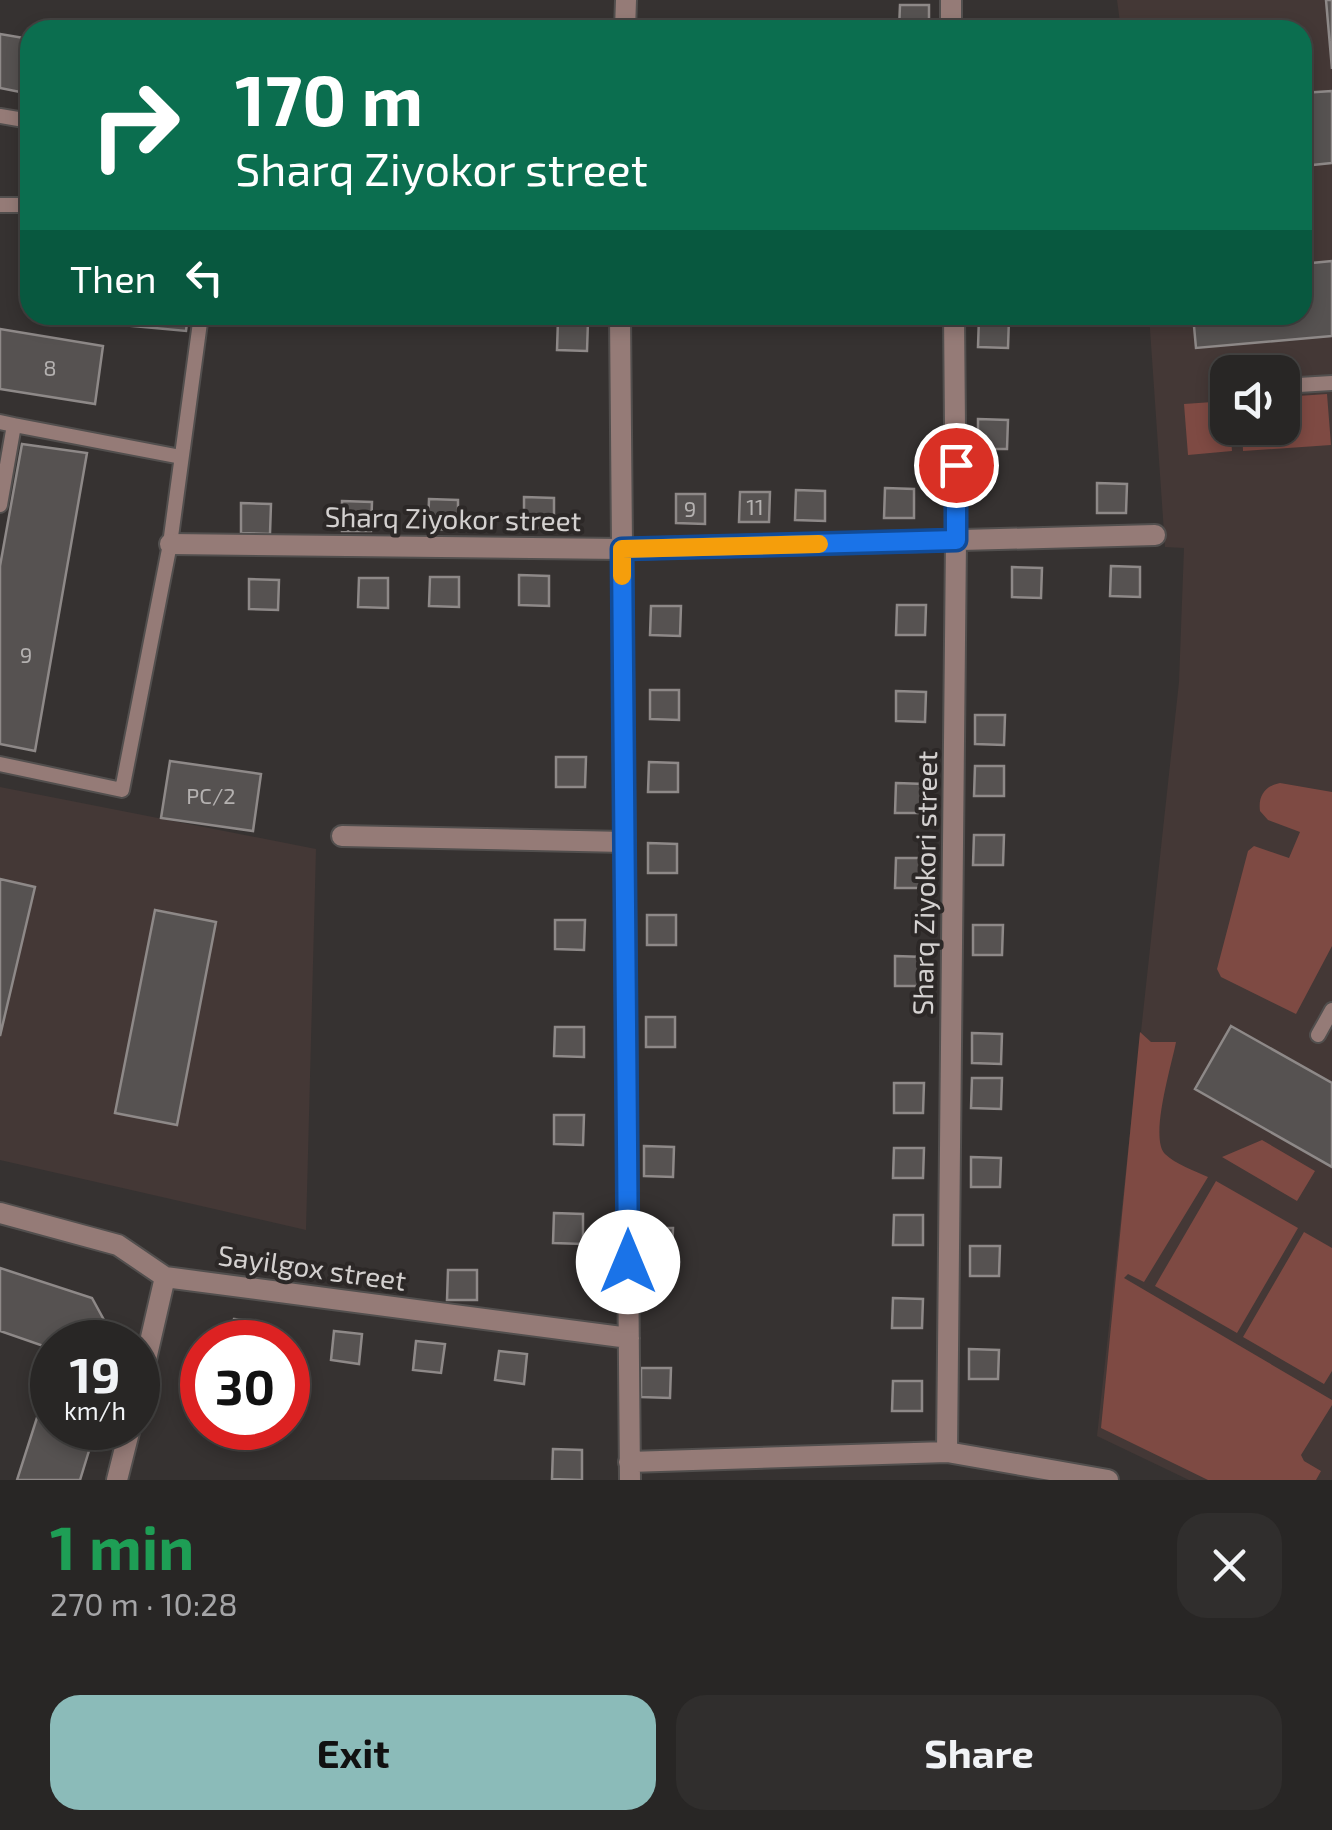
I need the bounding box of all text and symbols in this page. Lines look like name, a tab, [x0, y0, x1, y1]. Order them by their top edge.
text: 170 m	[235, 56, 423, 140]
icon: right	[70, 60, 200, 190]
text: Sharq Ziyokor street	[235, 141, 648, 195]
icon: left	[177, 250, 232, 305]
text: Then	[70, 255, 157, 301]
house number: 8	[43, 354, 57, 380]
map controls	[1210, 355, 1300, 445]
button: sound	[1210, 355, 1300, 445]
pin	[914, 423, 999, 508]
icon: arrive	[929, 438, 984, 493]
house number: 11	[746, 493, 764, 519]
house number: 9	[684, 495, 696, 521]
street label: Sharq Ziyokor street	[324, 499, 582, 537]
house number: 9	[20, 641, 32, 667]
street label: Sharq Ziyokori street	[905, 750, 943, 1015]
house number: PC/2	[186, 782, 236, 808]
position arrow	[576, 1210, 680, 1314]
street label: Sayilgox street	[216, 1237, 408, 1297]
speed limit sign: 30	[180, 1320, 310, 1450]
text: 19	[69, 1343, 121, 1403]
text: km/h	[64, 1395, 126, 1425]
text: 1 min	[50, 1510, 194, 1582]
button: close	[1177, 1513, 1282, 1618]
text: 270 m · 10:28	[50, 1584, 238, 1622]
button: Exit	[50, 1695, 656, 1810]
button: Share	[676, 1695, 1282, 1810]

